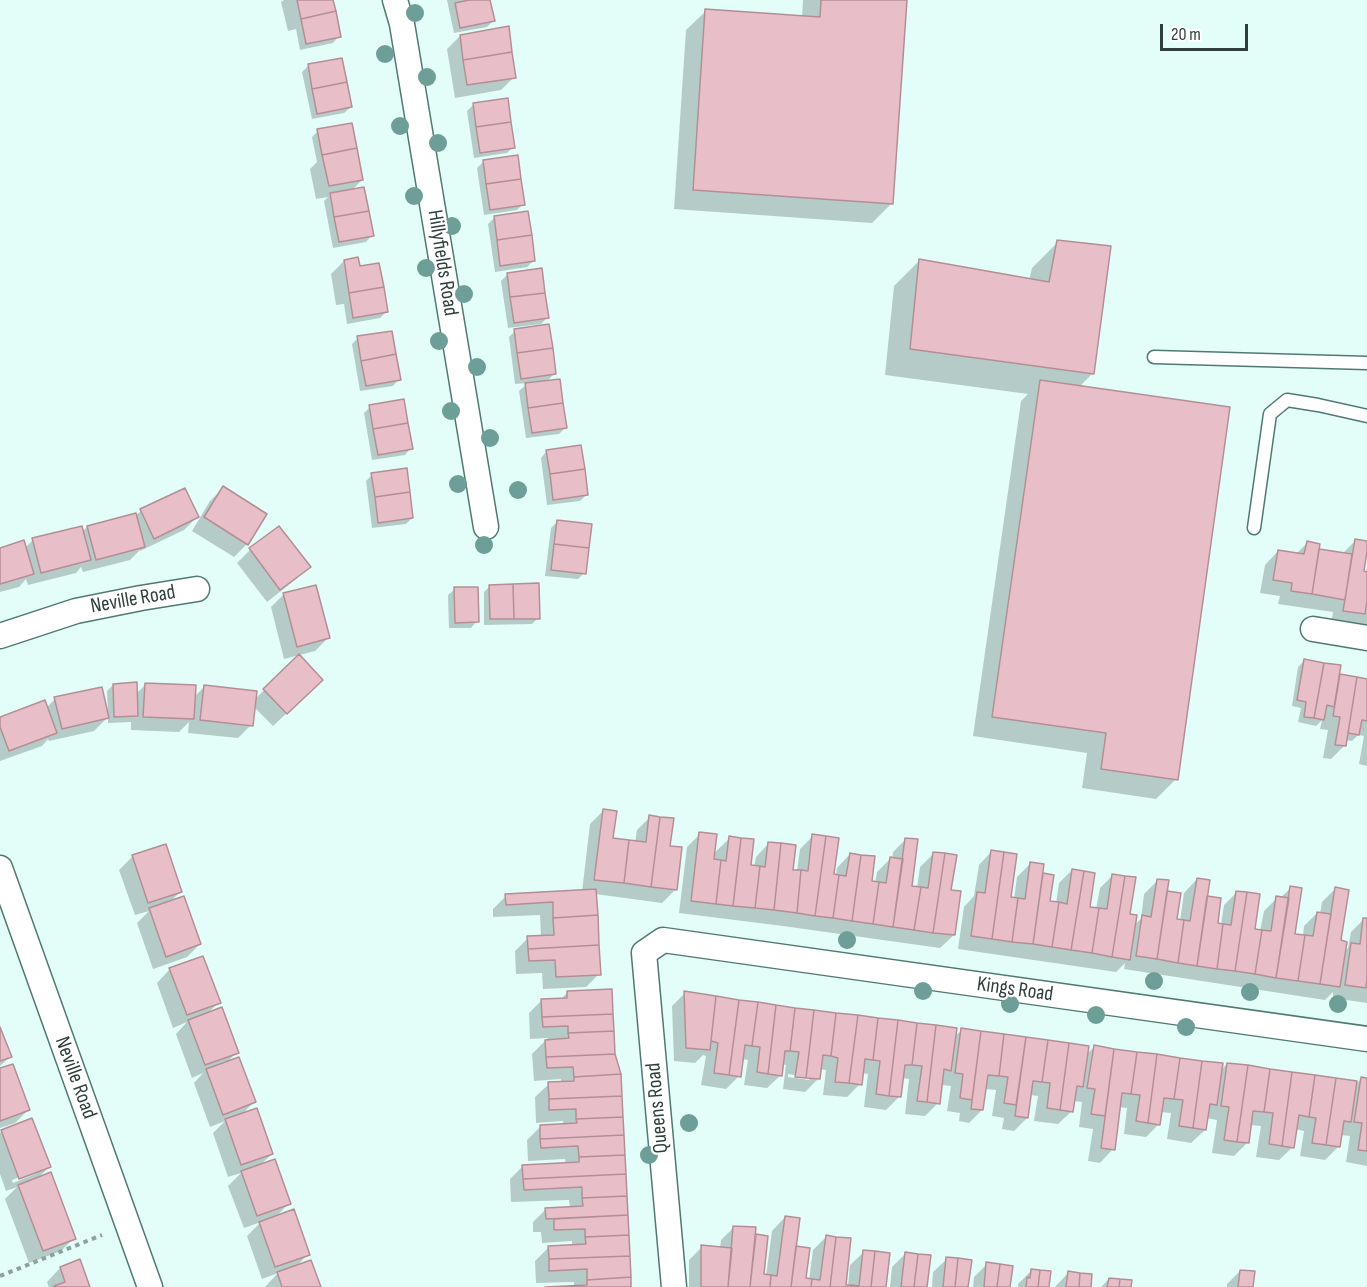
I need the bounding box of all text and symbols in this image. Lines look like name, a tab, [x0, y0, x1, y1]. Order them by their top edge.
scale bar	[1163, 12, 1252, 50]
text: 20 m	[1171, 24, 1201, 45]
street label: Hillyfields Road	[421, 208, 463, 318]
street label: Neville Road	[89, 580, 177, 620]
street label: Kings Road	[975, 972, 1055, 1008]
street label: Neville Road	[49, 1033, 101, 1123]
street label: Queens Road	[641, 1062, 675, 1154]

